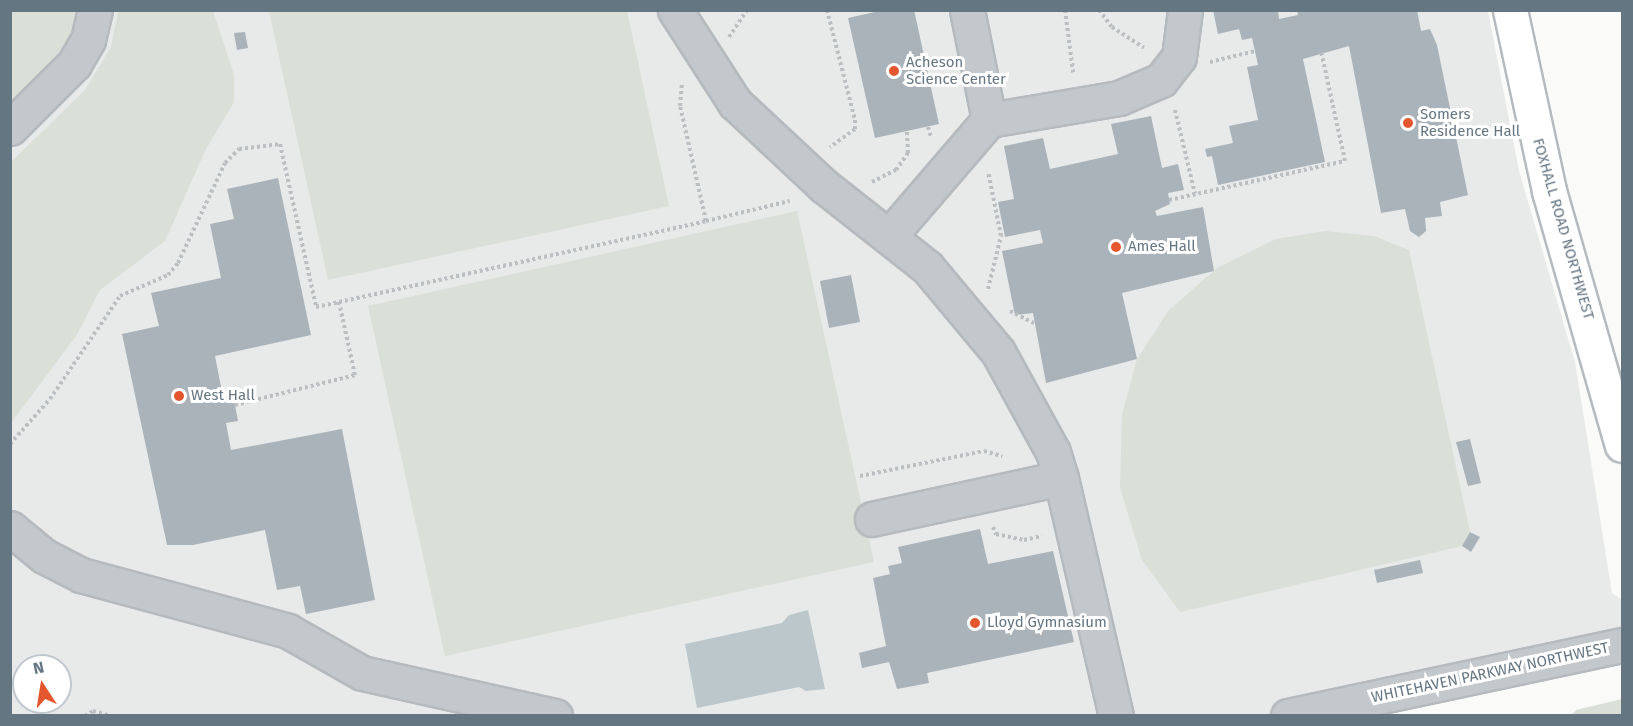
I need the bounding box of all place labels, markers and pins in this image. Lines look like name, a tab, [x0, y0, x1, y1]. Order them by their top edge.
place label: Acheson Science Center	[906, 53, 1006, 88]
marker: Acheson Science Center	[887, 64, 901, 78]
place label: Somers Residence Hall	[1420, 105, 1520, 140]
marker: Somers Residence Hall	[1401, 116, 1415, 130]
place label: Ames Hall	[1128, 238, 1196, 256]
marker: Ames Hall	[1109, 240, 1123, 254]
place label: West Hall	[191, 387, 255, 405]
marker: West Hall	[172, 389, 186, 403]
place label: Lloyd Gymnasium	[987, 614, 1107, 632]
marker: Lloyd Gymnasium	[968, 616, 982, 630]

